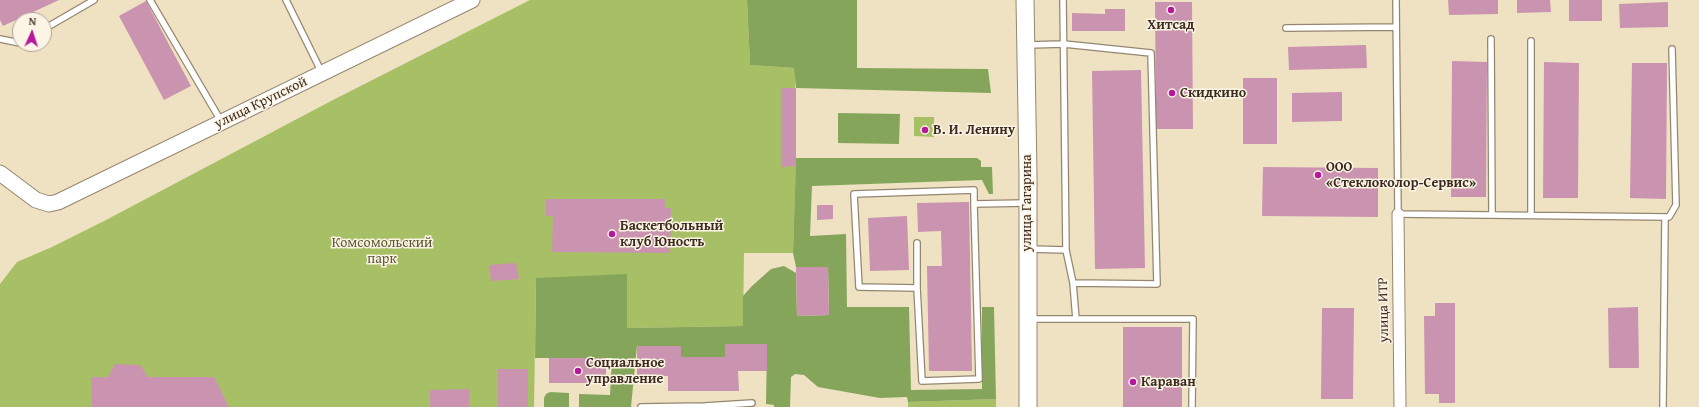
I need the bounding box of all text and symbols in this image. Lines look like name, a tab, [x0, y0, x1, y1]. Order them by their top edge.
marker: Хитсад	[1166, 5, 1176, 15]
north arrow	[12, 12, 52, 52]
text: N	[28, 13, 37, 29]
place label: Хитсад	[1147, 17, 1195, 33]
street label: улица Крупской	[212, 73, 310, 133]
place label: Скидкино	[1180, 85, 1246, 101]
marker: Скидкино	[1167, 88, 1177, 98]
place label: В. И. Ленину	[933, 122, 1015, 138]
marker: В. И. Ленину	[920, 125, 930, 135]
street label: улица Гагарина	[1019, 154, 1035, 252]
place label: ООО «Стеклоколор-Сервис»	[1326, 159, 1476, 192]
marker: ООО «Стеклоколор-Сервис»	[1313, 170, 1323, 180]
place label: Баскетбольный клуб Юность	[620, 218, 723, 250]
marker: Баскетбольный клуб Юность	[607, 229, 617, 239]
park label: Комсомольский парк	[332, 235, 432, 268]
street label: улица ИТР	[1375, 277, 1393, 343]
place label: Социальное управление	[586, 355, 664, 388]
marker: Социальное управление	[573, 366, 583, 376]
place label: Караван	[1141, 374, 1196, 390]
marker: Караван	[1128, 377, 1138, 387]

